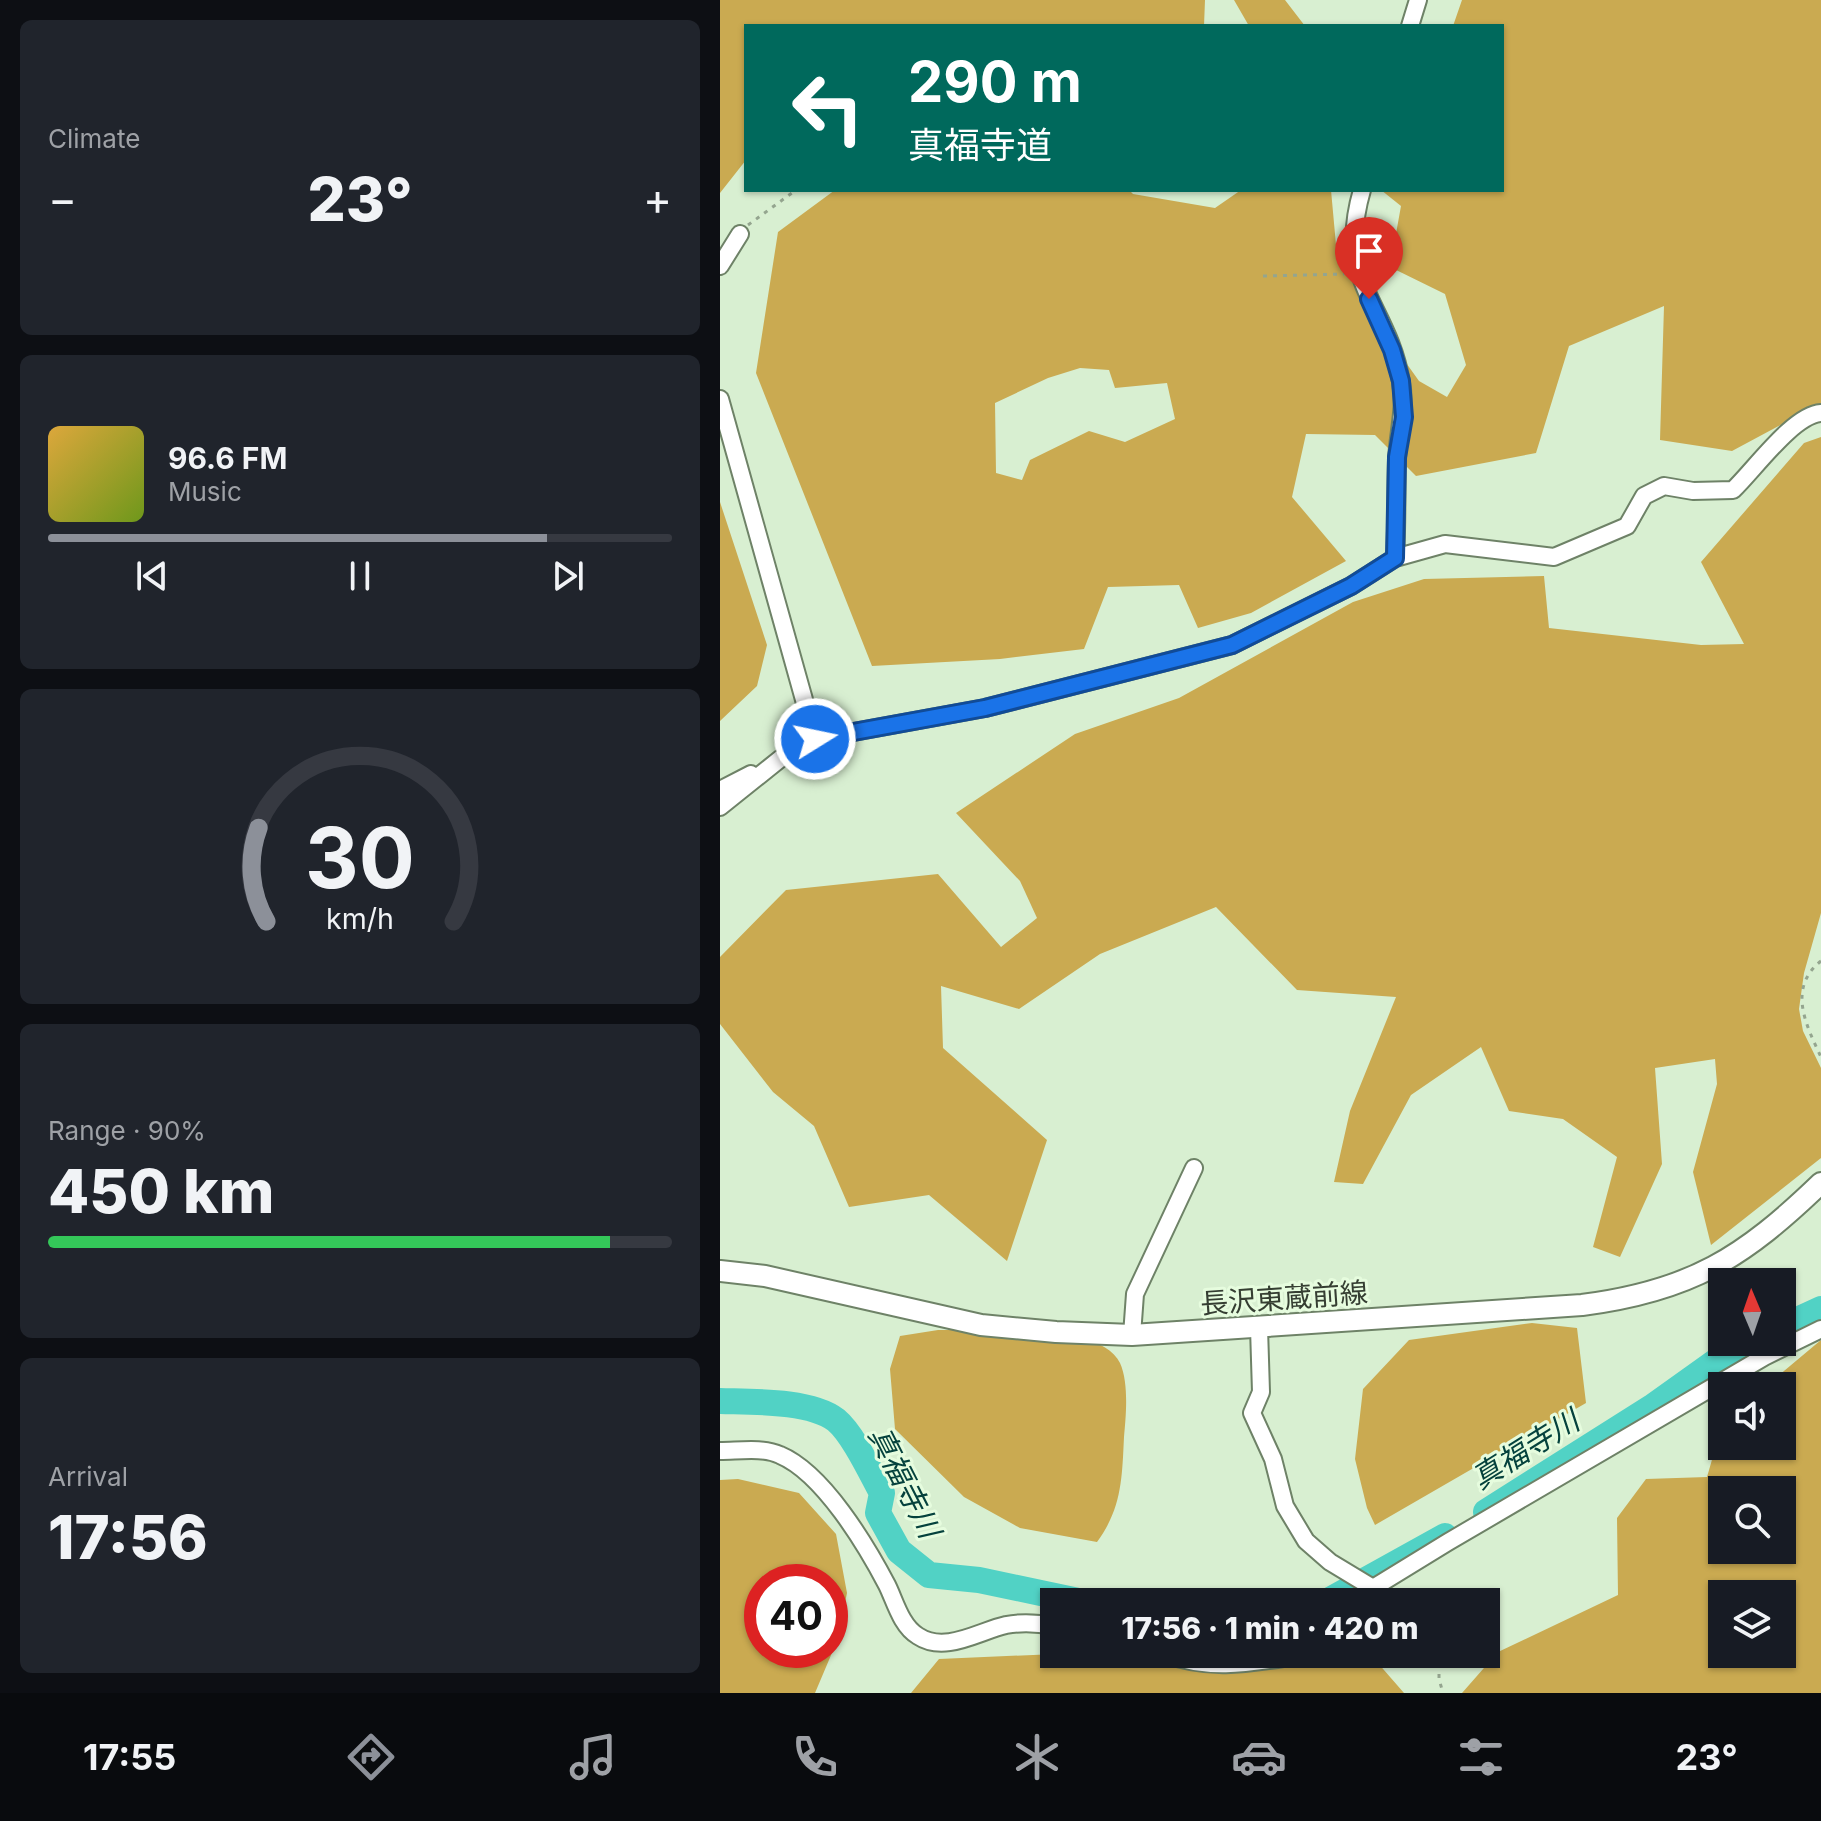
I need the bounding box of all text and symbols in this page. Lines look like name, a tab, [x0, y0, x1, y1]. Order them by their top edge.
text: 290 m	[908, 48, 1082, 116]
icon: left	[776, 56, 880, 160]
text: Climate	[48, 123, 140, 154]
text: 真福寺道	[908, 123, 1052, 167]
text: 23°	[307, 163, 413, 235]
text: −	[48, 172, 77, 226]
text: +	[643, 172, 672, 226]
pin	[1335, 217, 1403, 299]
icon: arrive	[1347, 229, 1391, 273]
text: 96.6 FM	[168, 440, 287, 476]
text: Music	[168, 476, 242, 507]
icon: previous	[130, 554, 174, 598]
icon: pause	[338, 554, 382, 598]
icon: next	[546, 554, 590, 598]
position arrow	[773, 697, 857, 781]
text: 30	[305, 807, 415, 908]
text: km/h	[326, 902, 394, 937]
text: Range · 90%	[48, 1115, 206, 1146]
text: 450 km	[48, 1155, 274, 1227]
north arrow	[1708, 1268, 1796, 1356]
map controls	[1708, 1268, 1796, 1668]
street label: 長沢東蔵前線	[1199, 1275, 1369, 1321]
button: sound	[1708, 1372, 1796, 1460]
water label: 真福寺川	[1465, 1400, 1588, 1496]
water label: 真福寺川	[862, 1420, 950, 1546]
text: Arrival	[48, 1461, 128, 1492]
button: search	[1708, 1476, 1796, 1564]
text: 17:56	[48, 1501, 208, 1573]
speed limit sign: 40	[744, 1564, 848, 1668]
button: layers	[1708, 1580, 1796, 1668]
text: 17:56 · 1 min · 420 m	[1121, 1610, 1419, 1646]
icon: directions	[343, 1729, 399, 1785]
icon: music	[565, 1729, 621, 1785]
icon: phone	[787, 1729, 843, 1785]
icon: climate	[1009, 1729, 1065, 1785]
icon: car	[1231, 1729, 1287, 1785]
icon: filters	[1453, 1729, 1509, 1785]
text: 17:55	[83, 1735, 176, 1779]
text: 23°	[1676, 1735, 1738, 1779]

